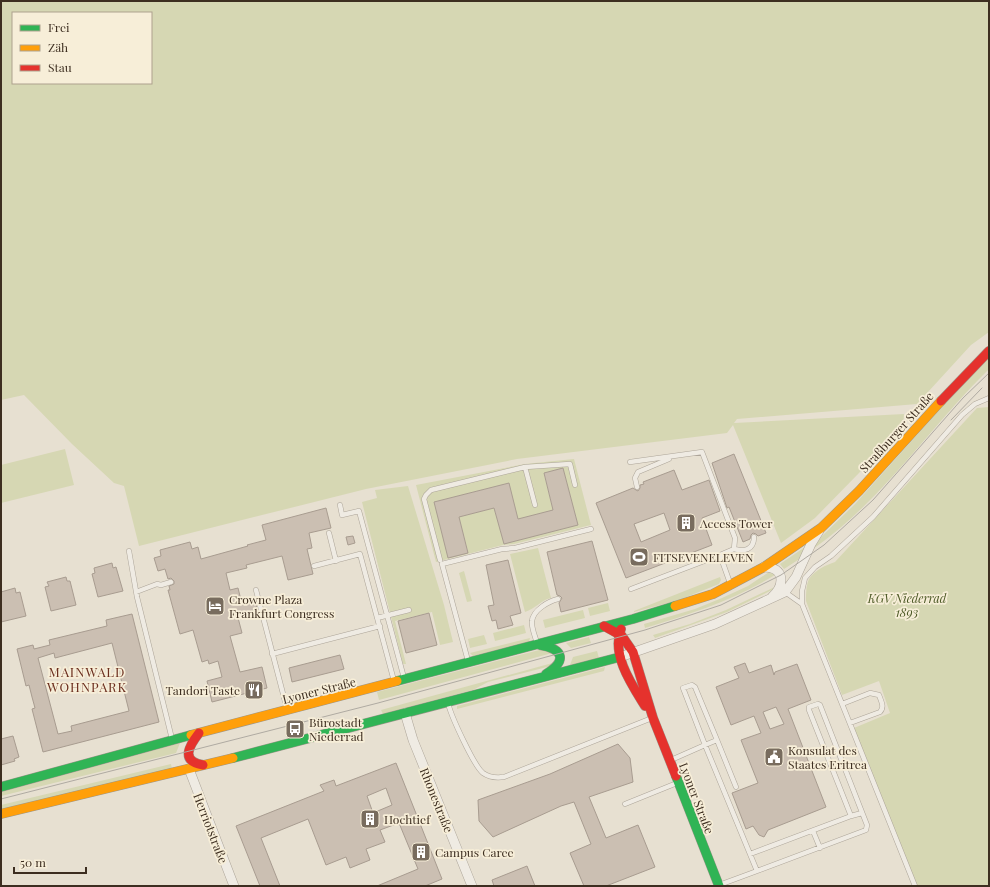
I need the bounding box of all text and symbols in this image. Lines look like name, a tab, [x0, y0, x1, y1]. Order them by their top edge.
legend	[12, 12, 152, 84]
text: Frei	[48, 19, 70, 35]
text: Zäh	[48, 39, 68, 55]
text: Stau	[48, 59, 72, 75]
street label: Straßburger Straße	[855, 388, 937, 476]
building icon: Access Tower	[675, 512, 697, 534]
place label: Access Tower	[699, 515, 773, 531]
sports icon: FITSEVENELEVEN	[628, 546, 650, 568]
place label: FITSEVENELEVEN	[653, 549, 754, 565]
park label: KGV Niederrad 1893	[867, 590, 947, 620]
place label: Crowne Plaza Frankfurt Congress	[229, 591, 334, 621]
hotel icon: Crowne Plaza Frankfurt Congress	[204, 595, 226, 617]
district label: MAINWALD WOHNPARK	[46, 663, 127, 695]
street label: Lyoner Straße	[281, 673, 357, 707]
restaurant icon: Tandori Taste	[243, 679, 265, 701]
place label: Tandori Taste	[166, 682, 240, 698]
place label: Bürostadt Niederrad	[309, 714, 364, 744]
bus stop icon: Bürostadt Niederrad	[284, 718, 306, 740]
place label: Konsulat des Staates Eritrea	[788, 742, 867, 772]
public building icon: Konsulat des Staates Eritrea	[763, 746, 785, 768]
street label: Lyoner Straße	[676, 760, 718, 836]
street label: Rhonestraße	[417, 765, 457, 835]
street label: Herriotstraße	[190, 791, 232, 865]
building icon: Hochtief	[359, 808, 381, 830]
place label: Hochtief	[384, 811, 431, 827]
building icon: Campus Caree	[410, 841, 432, 863]
place label: Campus Caree	[435, 844, 514, 860]
scale bar	[14, 849, 86, 875]
text: 50 m	[20, 854, 46, 870]

